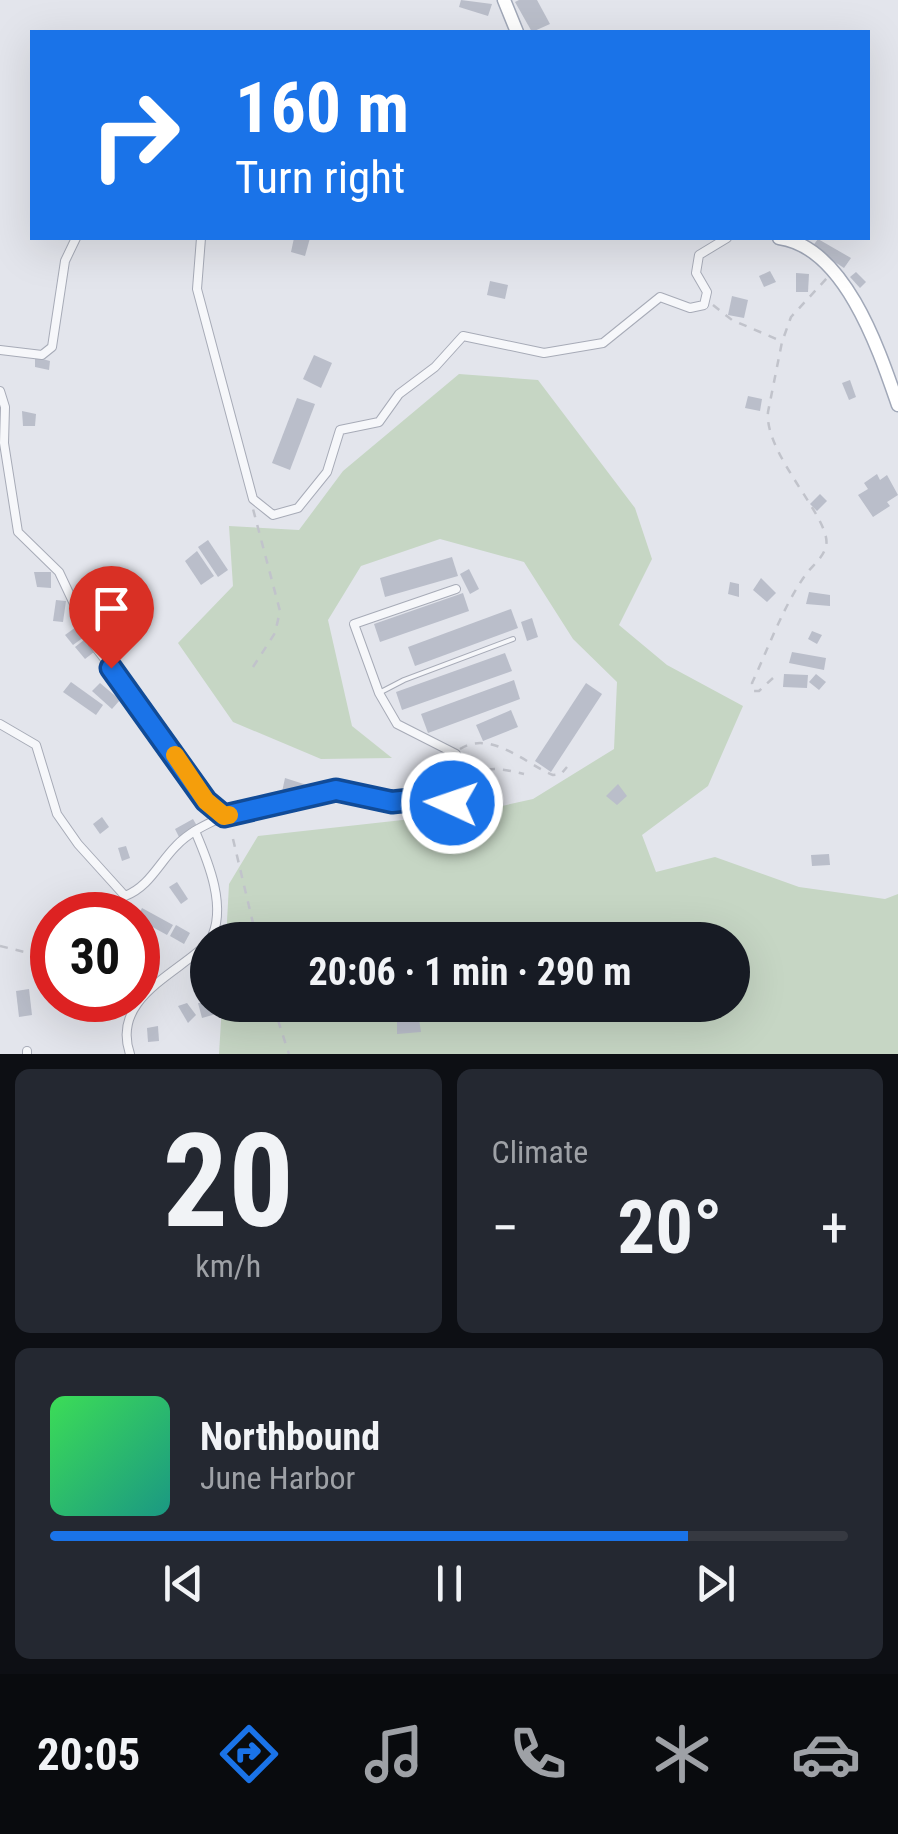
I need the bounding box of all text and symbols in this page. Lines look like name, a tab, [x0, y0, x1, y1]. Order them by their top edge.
text: 160 m	[235, 67, 409, 149]
icon: right	[70, 70, 200, 200]
text: Turn right	[235, 151, 405, 204]
pin	[69, 566, 154, 669]
icon: arrive	[84, 581, 139, 636]
position arrow	[400, 751, 504, 855]
speed limit sign: 30	[30, 892, 160, 1022]
text: 20:06 · 1 min · 290 m	[309, 950, 631, 994]
text: 20	[163, 1105, 294, 1258]
text: Climate	[492, 1133, 588, 1171]
text: 20°	[617, 1183, 722, 1271]
text: −	[492, 1196, 519, 1260]
text: +	[821, 1196, 848, 1260]
text: km/h	[195, 1247, 261, 1285]
text: Northbound	[200, 1415, 380, 1459]
text: June Harbor	[200, 1459, 355, 1497]
icon: previous	[156, 1556, 211, 1611]
icon: pause	[422, 1556, 477, 1611]
icon: next	[688, 1556, 743, 1611]
icon: directions	[214, 1719, 284, 1789]
icon: music	[359, 1719, 429, 1789]
icon: phone	[503, 1719, 573, 1789]
icon: climate	[647, 1719, 717, 1789]
icon: car	[791, 1719, 861, 1789]
text: 20:05	[37, 1728, 140, 1781]

